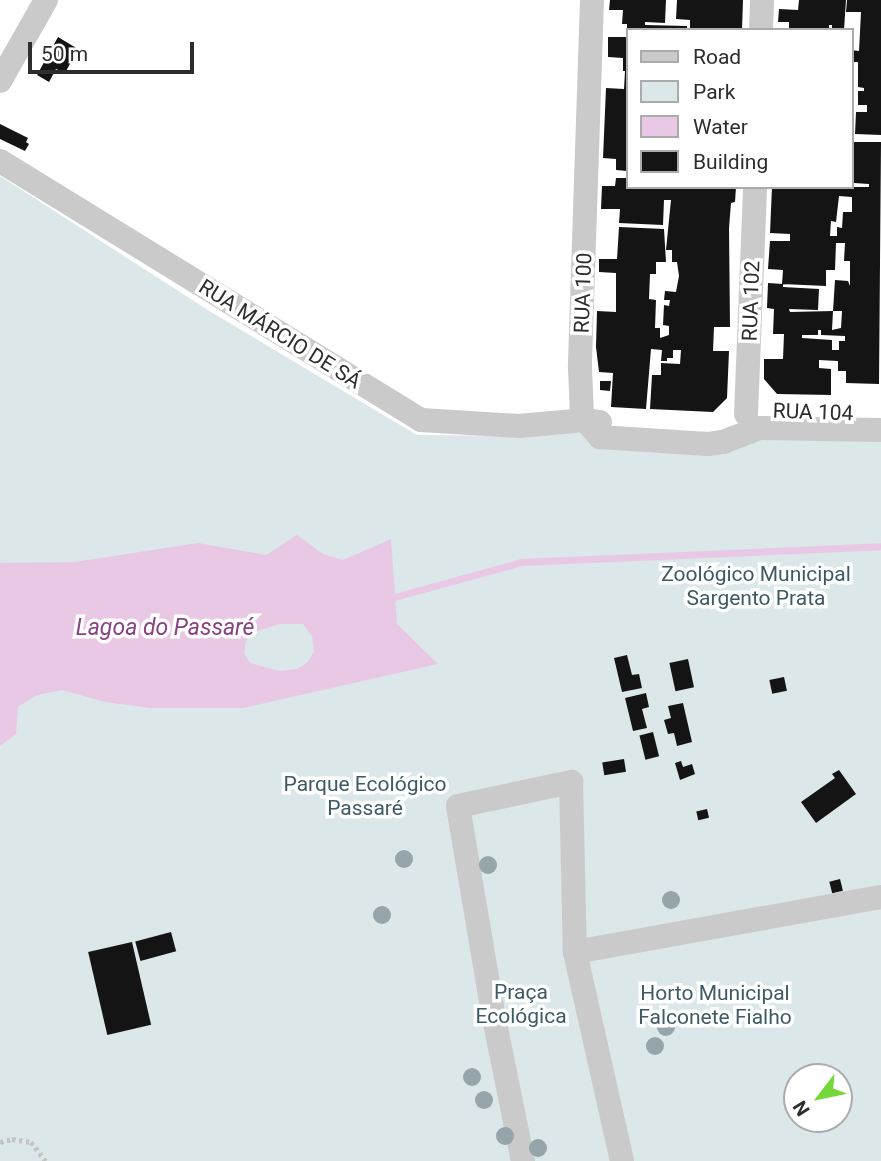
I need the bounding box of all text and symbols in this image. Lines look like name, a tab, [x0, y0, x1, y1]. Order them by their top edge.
scale bar	[32, 28, 198, 72]
legend	[626, 28, 853, 189]
text: 50 m	[41, 42, 88, 66]
text: Road	[693, 45, 741, 69]
text: Park	[693, 80, 735, 104]
text: Water	[693, 115, 748, 139]
text: Building	[693, 150, 768, 174]
street label: RUA 100	[569, 252, 597, 334]
street label: RUA 102	[737, 260, 765, 342]
street label: RUA MÁRCIO DE SÁ	[194, 274, 366, 394]
street label: RUA 104	[772, 398, 854, 426]
park label: Zoológico Municipal Sargento Prata	[661, 561, 851, 611]
water label: Lagoa do Passaré	[76, 614, 254, 642]
park label: Parque Ecológico Passaré	[284, 771, 446, 821]
park label: Praça Ecológica	[475, 979, 567, 1029]
park label: Horto Municipal Falconete Fialho	[638, 980, 792, 1030]
north arrow	[783, 1063, 853, 1133]
text: N	[788, 1097, 815, 1120]

